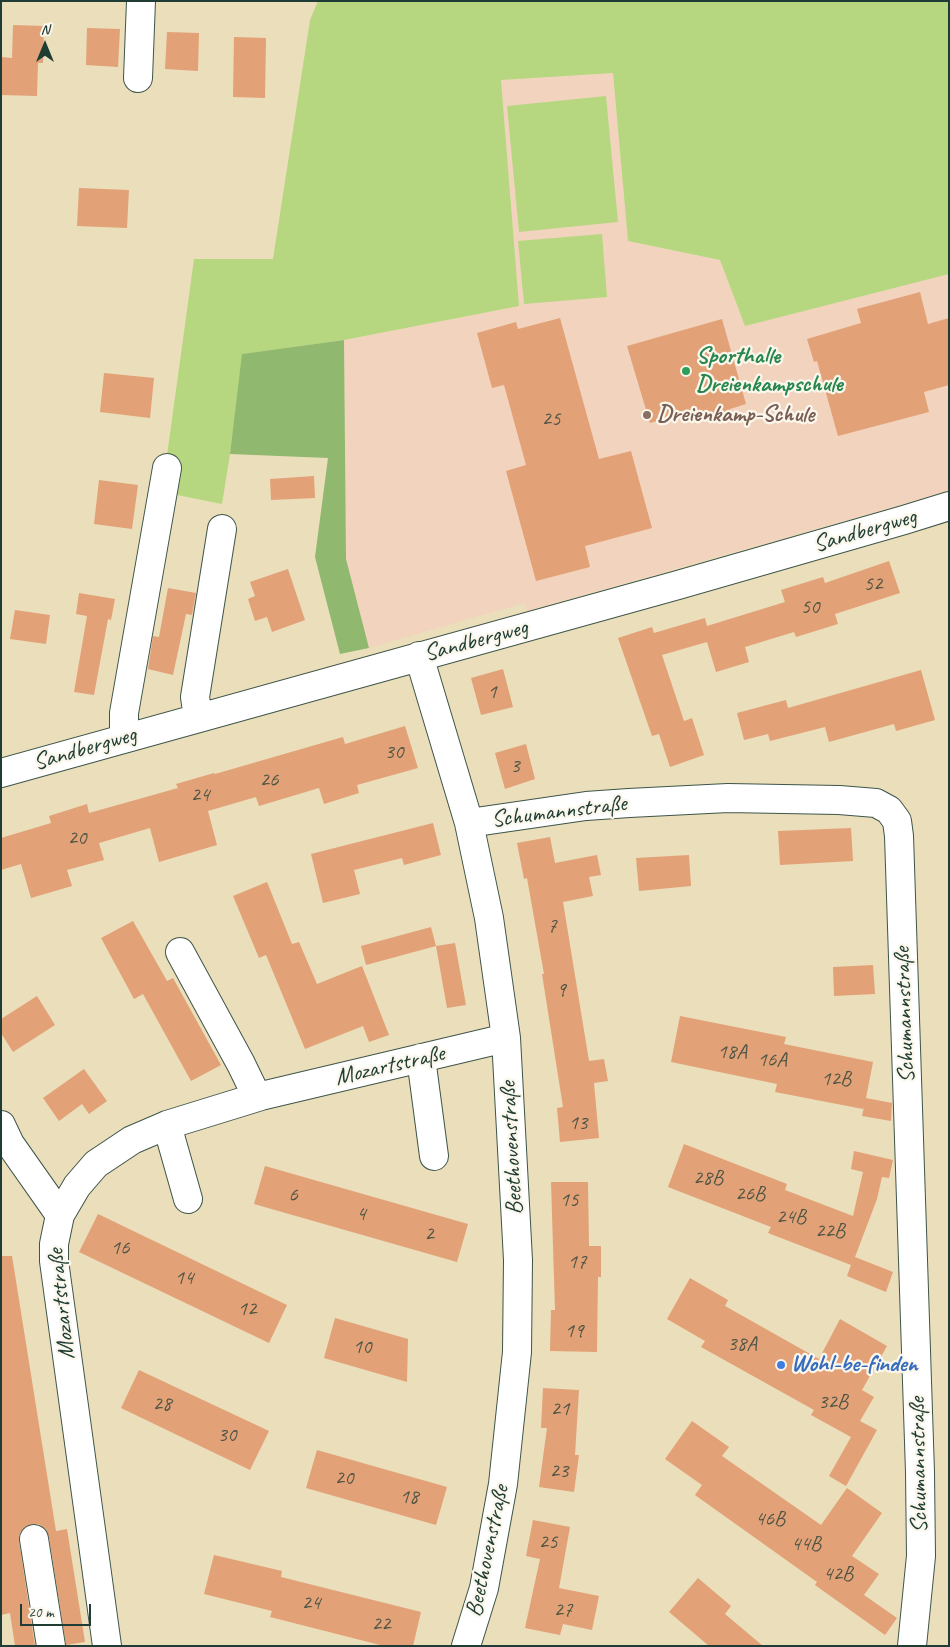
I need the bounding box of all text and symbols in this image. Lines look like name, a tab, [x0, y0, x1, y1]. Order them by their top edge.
north arrow	[20, 20, 70, 70]
text: N	[41, 21, 49, 38]
place label: Sporthalle Dreienkampschule	[696, 343, 843, 399]
marker: Sporthalle Dreienkampschule	[680, 365, 692, 377]
place label: Dreienkamp-Schule	[657, 401, 814, 429]
house number: 25	[542, 406, 560, 432]
marker: Dreienkamp-Schule	[641, 409, 653, 421]
street label: Sandbergweg	[810, 503, 920, 559]
house number: 52	[864, 571, 882, 597]
house number: 50	[801, 594, 819, 620]
street label: Sandbergweg	[421, 613, 531, 669]
house number: 1	[487, 679, 497, 705]
street label: Sandbergweg	[30, 721, 140, 777]
house number: 30	[385, 739, 403, 765]
house number: 3	[510, 753, 520, 779]
house number: 26	[260, 767, 278, 793]
house number: 24	[191, 782, 209, 808]
street label: Schumannstraße	[490, 789, 628, 835]
house number: 20	[68, 825, 86, 851]
house number: 7	[547, 913, 557, 939]
street label: Schumannstraße	[888, 946, 922, 1084]
house number: 9	[556, 977, 566, 1003]
street label: Mozartstraße	[332, 1039, 448, 1093]
house number: 18A	[717, 1039, 747, 1065]
house number: 16A	[757, 1047, 787, 1073]
house number: 12B	[821, 1066, 851, 1092]
street label: Beethovenstraße	[494, 1080, 530, 1216]
house number: 13	[569, 1110, 587, 1136]
house number: 28B	[693, 1165, 723, 1191]
house number: 26B	[735, 1181, 765, 1207]
house number: 6	[288, 1182, 298, 1208]
house number: 15	[560, 1187, 578, 1213]
house number: 4	[356, 1201, 366, 1227]
house number: 24B	[776, 1204, 806, 1230]
house number: 22B	[815, 1218, 845, 1244]
house number: 2	[424, 1221, 434, 1247]
house number: 16	[111, 1235, 129, 1261]
street label: Mozartstraße	[42, 1247, 82, 1361]
house number: 17	[568, 1249, 586, 1275]
house number: 14	[175, 1265, 193, 1291]
house number: 12	[238, 1296, 256, 1322]
house number: 19	[565, 1318, 583, 1344]
house number: 38A	[727, 1331, 757, 1357]
house number: 10	[353, 1334, 371, 1360]
place label: Wohl-be-finden	[791, 1351, 918, 1379]
marker: Wohl-be-finden	[775, 1359, 787, 1371]
house number: 32B	[818, 1389, 848, 1415]
house number: 28	[153, 1391, 171, 1417]
house number: 21	[551, 1396, 569, 1422]
street label: Schumannstraße	[903, 1397, 935, 1533]
house number: 30	[218, 1422, 236, 1448]
house number: 23	[550, 1458, 568, 1484]
house number: 20	[335, 1465, 353, 1491]
street label: Beethovenstraße	[460, 1483, 516, 1619]
house number: 18	[400, 1484, 418, 1510]
house number: 46B	[755, 1506, 785, 1532]
house number: 25	[539, 1529, 557, 1555]
house number: 44B	[791, 1531, 821, 1557]
house number: 42B	[823, 1561, 853, 1587]
house number: 24	[302, 1590, 320, 1616]
scale bar	[22, 1594, 94, 1626]
house number: 27	[554, 1597, 572, 1623]
text: 20 m	[28, 1603, 54, 1622]
house number: 22	[372, 1611, 390, 1637]

